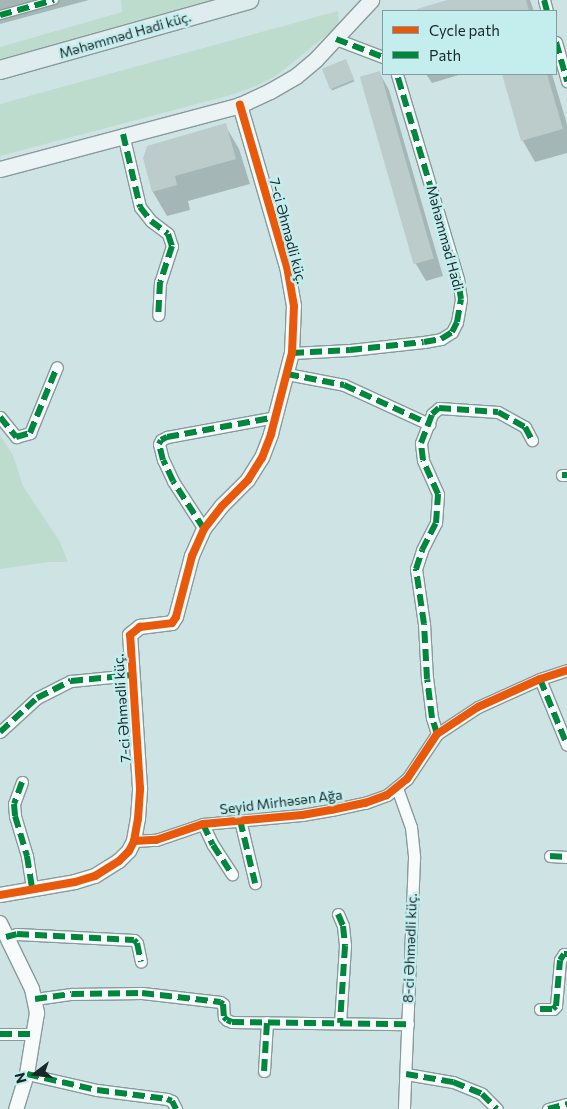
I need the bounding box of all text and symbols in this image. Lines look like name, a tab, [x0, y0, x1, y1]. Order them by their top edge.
street label: Məhəmməd Hadi küç.	[57, 8, 193, 62]
legend	[382, 10, 557, 75]
text: Cycle path	[429, 21, 500, 39]
text: Path	[429, 46, 461, 64]
street label: 7-ci Əhmədli küç.	[266, 176, 310, 286]
street label: Məhəmməd Hadi	[423, 184, 467, 292]
street label: 7-ci Əhmədli küç.	[110, 653, 134, 763]
street label: Seyid Mirhəsən Ağa	[219, 786, 343, 818]
street label: 8-ci Əhmədli küç.	[400, 893, 420, 1003]
north arrow	[10, 1049, 60, 1099]
text: N	[10, 1071, 30, 1085]

